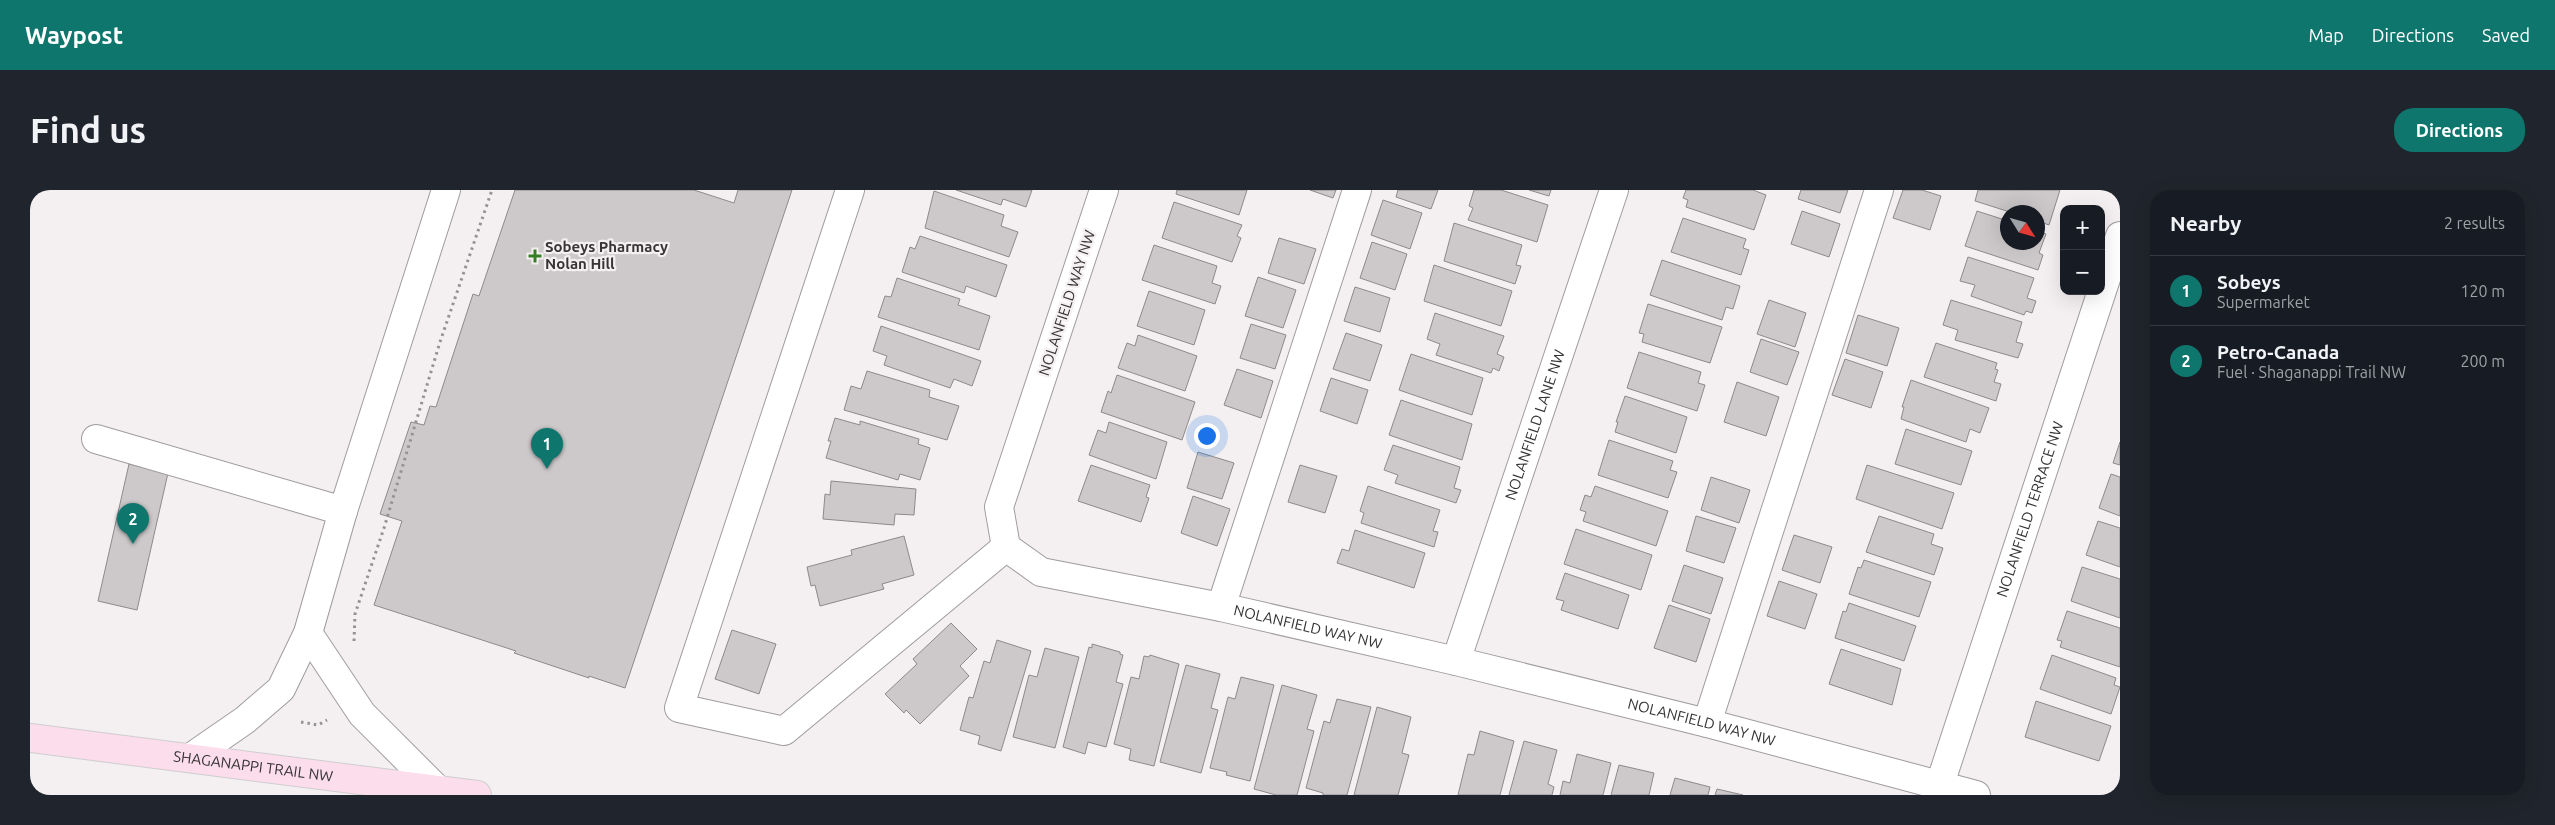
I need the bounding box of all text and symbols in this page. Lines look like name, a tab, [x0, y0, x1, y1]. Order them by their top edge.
text: Waypost	[25, 22, 123, 49]
text: Map	[2308, 25, 2344, 45]
text: Directions	[2372, 25, 2454, 45]
text: Saved	[2482, 25, 2530, 45]
button: Directions	[2394, 108, 2525, 152]
text: Find us	[30, 110, 146, 150]
north arrow	[2000, 205, 2045, 250]
map controls	[2060, 205, 2105, 295]
button: +	[2060, 205, 2105, 250]
text: Nearby	[2170, 211, 2241, 235]
text: 2 results	[2444, 214, 2505, 232]
street label: NOLANFIELD WAY NW	[1035, 228, 1098, 378]
place label: Sobeys Pharmacy Nolan Hill	[545, 238, 668, 272]
marker: Sobeys Pharmacy Nolan Hill	[529, 250, 541, 262]
button: −	[2060, 250, 2105, 295]
text: Sobeys	[2217, 271, 2281, 293]
text: 1	[2181, 282, 2191, 300]
text: 120 m	[2460, 282, 2505, 300]
text: Supermarket	[2217, 293, 2310, 311]
text: Petro-Canada	[2217, 341, 2339, 363]
street label: NOLANFIELD LANE NW	[1502, 347, 1568, 502]
text: 2	[2181, 352, 2191, 370]
text: 200 m	[2460, 352, 2505, 370]
text: Fuel · Shaganappi Trail NW	[2217, 363, 2406, 381]
street label: NOLANFIELD TERRACE NW	[1993, 419, 2067, 599]
your location	[1194, 423, 1220, 449]
pin: 1	[531, 428, 563, 469]
pin: 2	[117, 503, 149, 544]
street label: NOLANFIELD WAY NW	[1232, 601, 1384, 652]
street label: NOLANFIELD WAY NW	[1626, 695, 1777, 749]
street label: SHAGANAPPI TRAIL NW	[172, 747, 334, 785]

